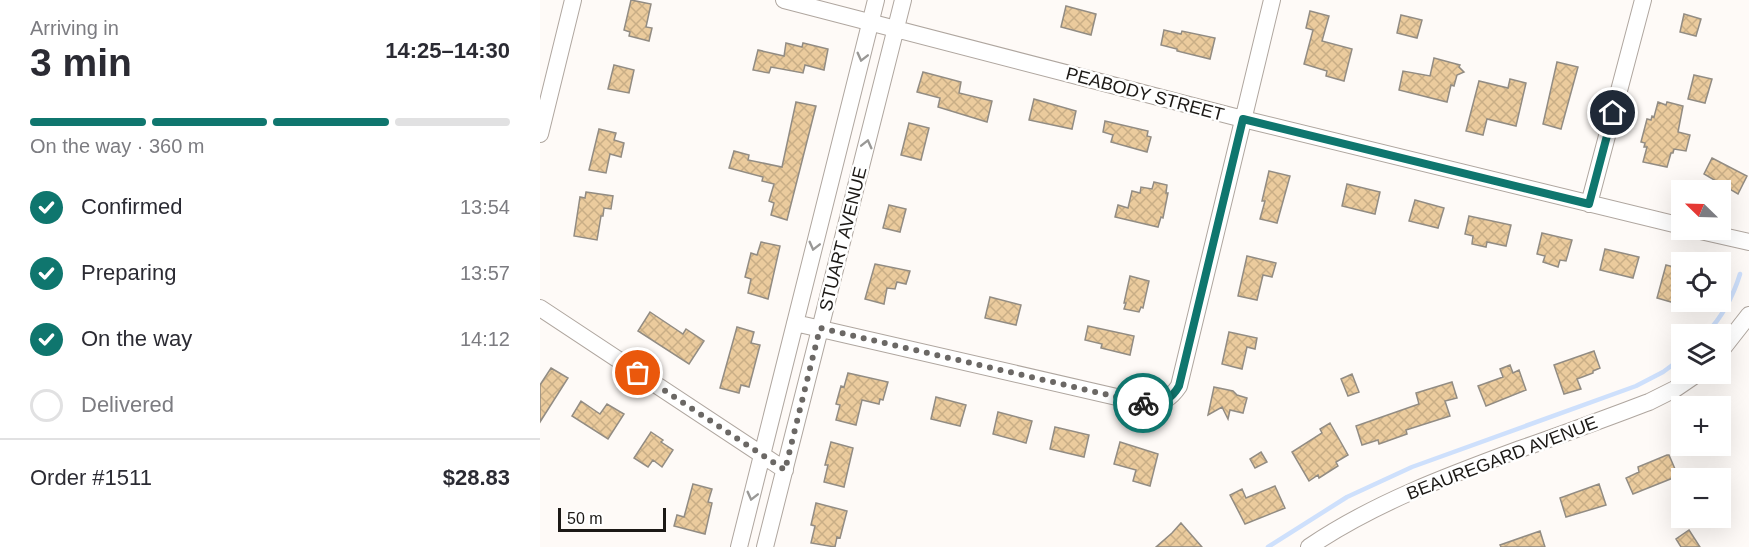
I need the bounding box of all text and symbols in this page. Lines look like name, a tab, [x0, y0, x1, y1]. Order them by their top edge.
text: Arriving in	[30, 17, 119, 39]
text: 14:25–14:30	[385, 38, 510, 63]
text: 3 min	[30, 41, 132, 84]
one-way arrow	[856, 52, 869, 62]
street label: PEABODY STREET	[1064, 63, 1226, 125]
pin	[1587, 87, 1638, 138]
icon: home	[1596, 96, 1629, 129]
text: On the way · 360 m	[30, 135, 205, 157]
one-way arrow	[859, 139, 872, 149]
street label: STUART AVENUE	[815, 165, 871, 313]
north arrow	[1671, 180, 1731, 240]
map controls	[1671, 180, 1731, 528]
icon: check	[30, 191, 63, 224]
text: Confirmed	[81, 194, 182, 219]
text: 13:54	[460, 196, 510, 218]
one-way arrow	[809, 241, 822, 251]
button: locate	[1671, 252, 1731, 312]
icon: check	[30, 257, 63, 290]
text: Preparing	[81, 260, 176, 285]
text: 13:57	[460, 262, 510, 284]
icon: check	[30, 323, 63, 356]
button: layers	[1671, 324, 1731, 384]
text: On the way	[81, 326, 192, 351]
text: 14:12	[460, 328, 510, 350]
pin	[612, 347, 663, 398]
icon: bag	[621, 356, 654, 389]
courier	[1113, 373, 1173, 433]
icon: bike	[1127, 387, 1160, 420]
text: Delivered	[81, 392, 174, 417]
button: +	[1671, 396, 1731, 456]
street label: BEAUREGARD AVENUE	[1404, 412, 1600, 504]
text: Order #1511	[30, 465, 152, 490]
text: $28.83	[443, 465, 510, 490]
button: −	[1671, 468, 1731, 528]
one-way arrow	[746, 491, 759, 501]
scale bar	[558, 505, 666, 532]
text: 50 m	[567, 510, 603, 527]

